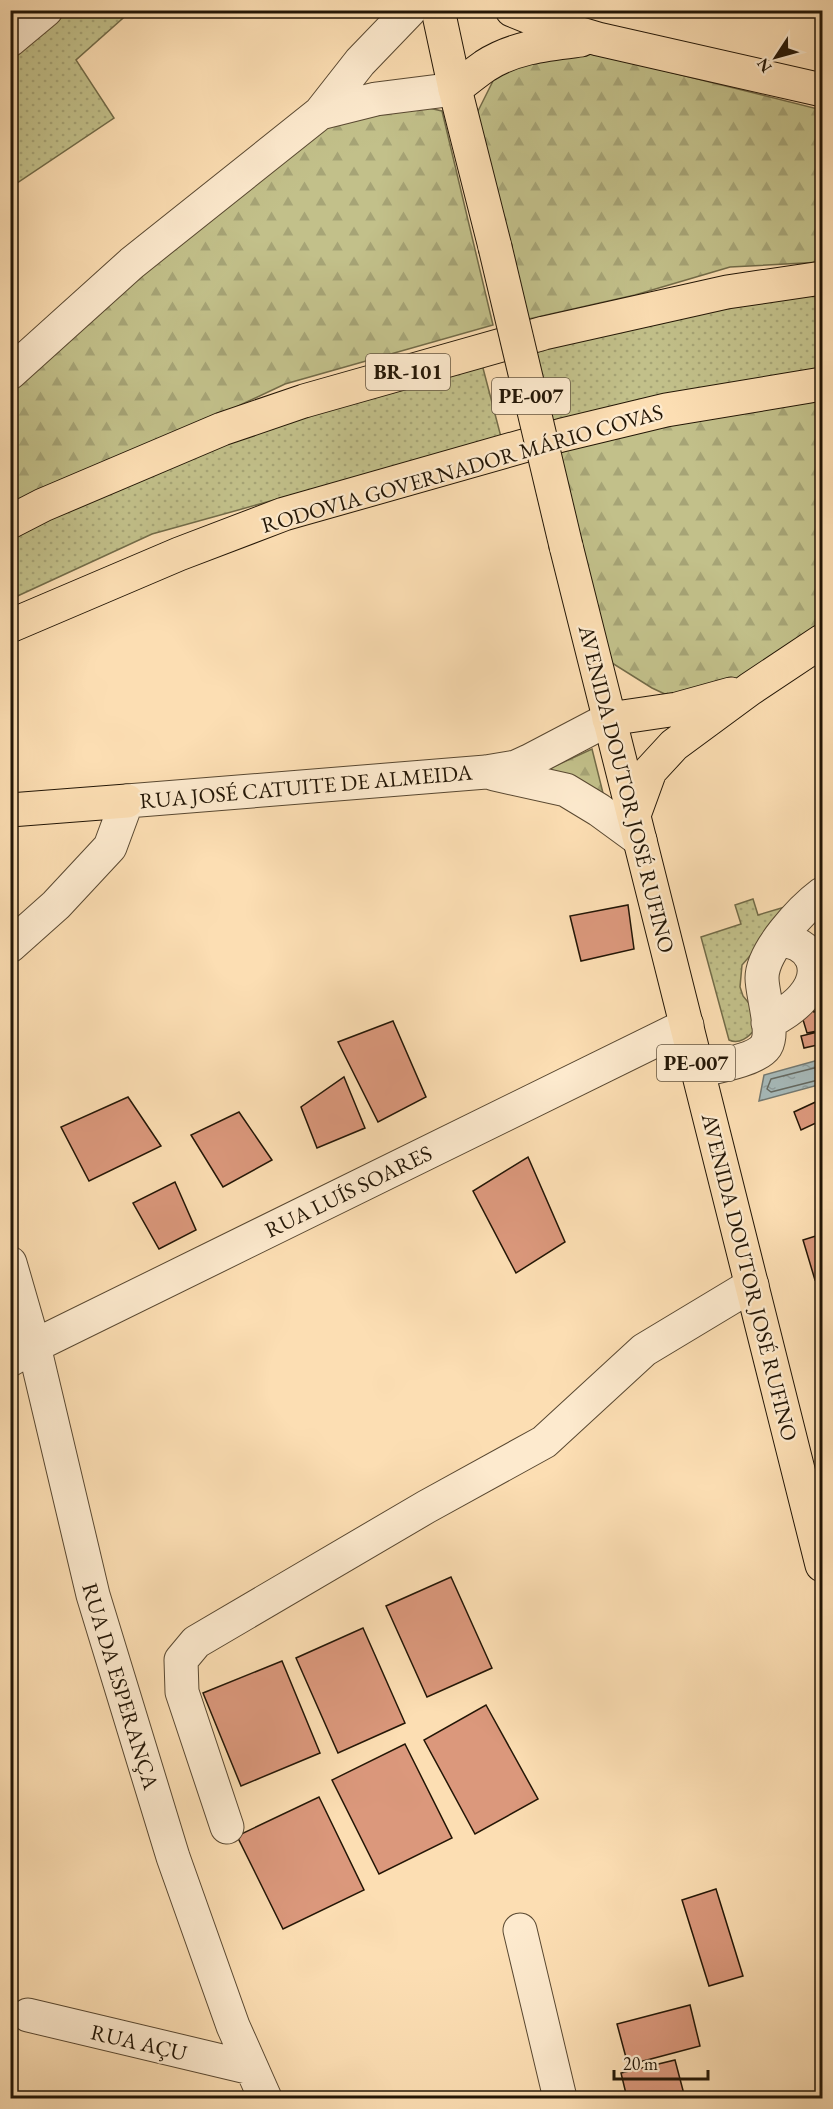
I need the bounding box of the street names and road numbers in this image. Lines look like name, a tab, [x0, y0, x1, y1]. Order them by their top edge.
road number: BR-101	[366, 354, 450, 390]
road number: PE-007	[492, 378, 570, 414]
street label: RODOVIA GOVERNADOR MÁRIO COVAS	[258, 397, 666, 540]
street label: AVENIDA DOUTOR JOSÉ RUFINO	[571, 621, 681, 956]
street label: RUA JOSÉ CATUITE DE ALMEIDA	[138, 757, 474, 815]
road number: PE-007	[657, 1045, 735, 1081]
street label: AVENIDA DOUTOR JOSÉ RUFINO	[694, 1109, 804, 1444]
street label: RUA LUÍS SOARES	[260, 1138, 437, 1245]
street label: RUA DA ESPERANÇA	[75, 1579, 166, 1794]
street label: RUA AÇU	[88, 2017, 191, 2068]

